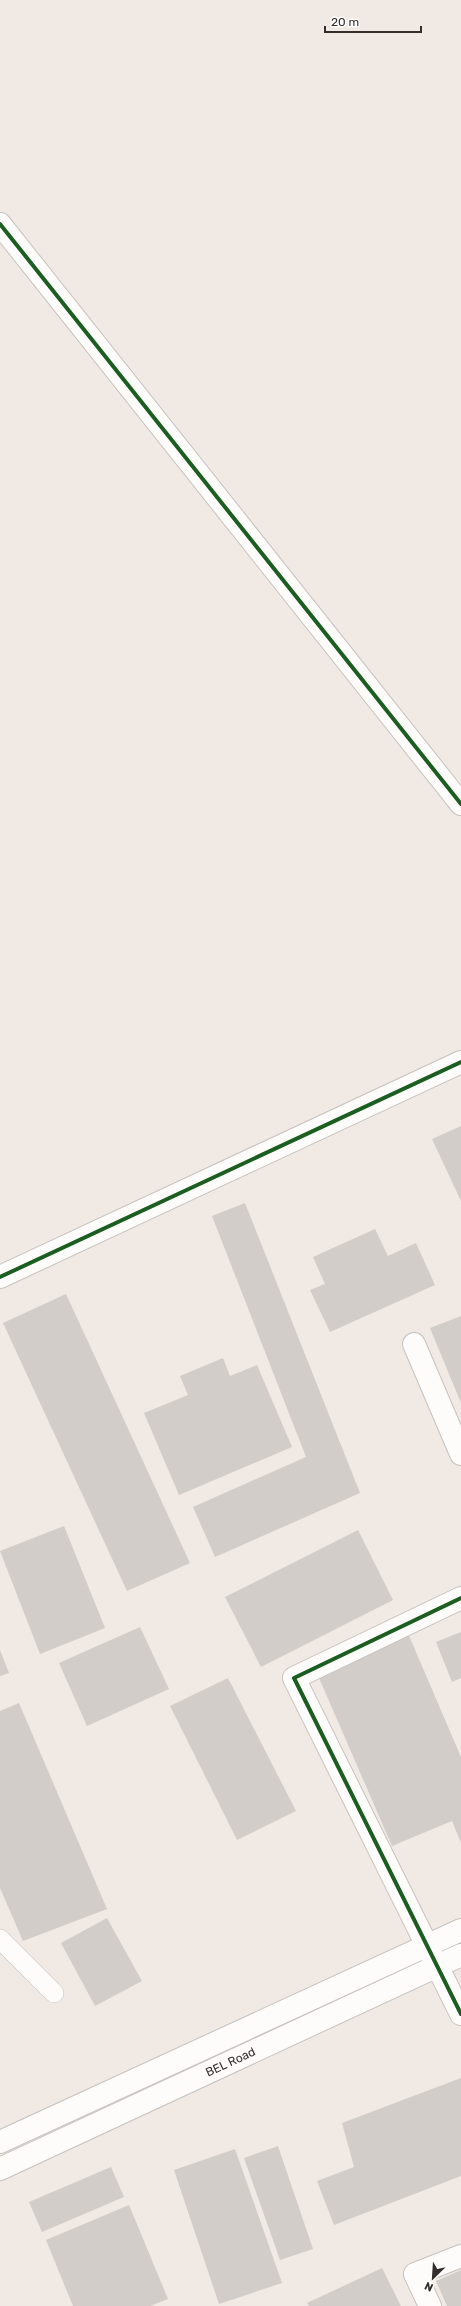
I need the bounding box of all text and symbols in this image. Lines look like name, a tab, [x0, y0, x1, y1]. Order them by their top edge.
scale bar	[325, 8, 421, 34]
text: 20 m	[331, 15, 359, 29]
street label: BEL Road	[203, 2045, 257, 2080]
north arrow	[413, 2258, 453, 2298]
text: N	[423, 2279, 435, 2294]

